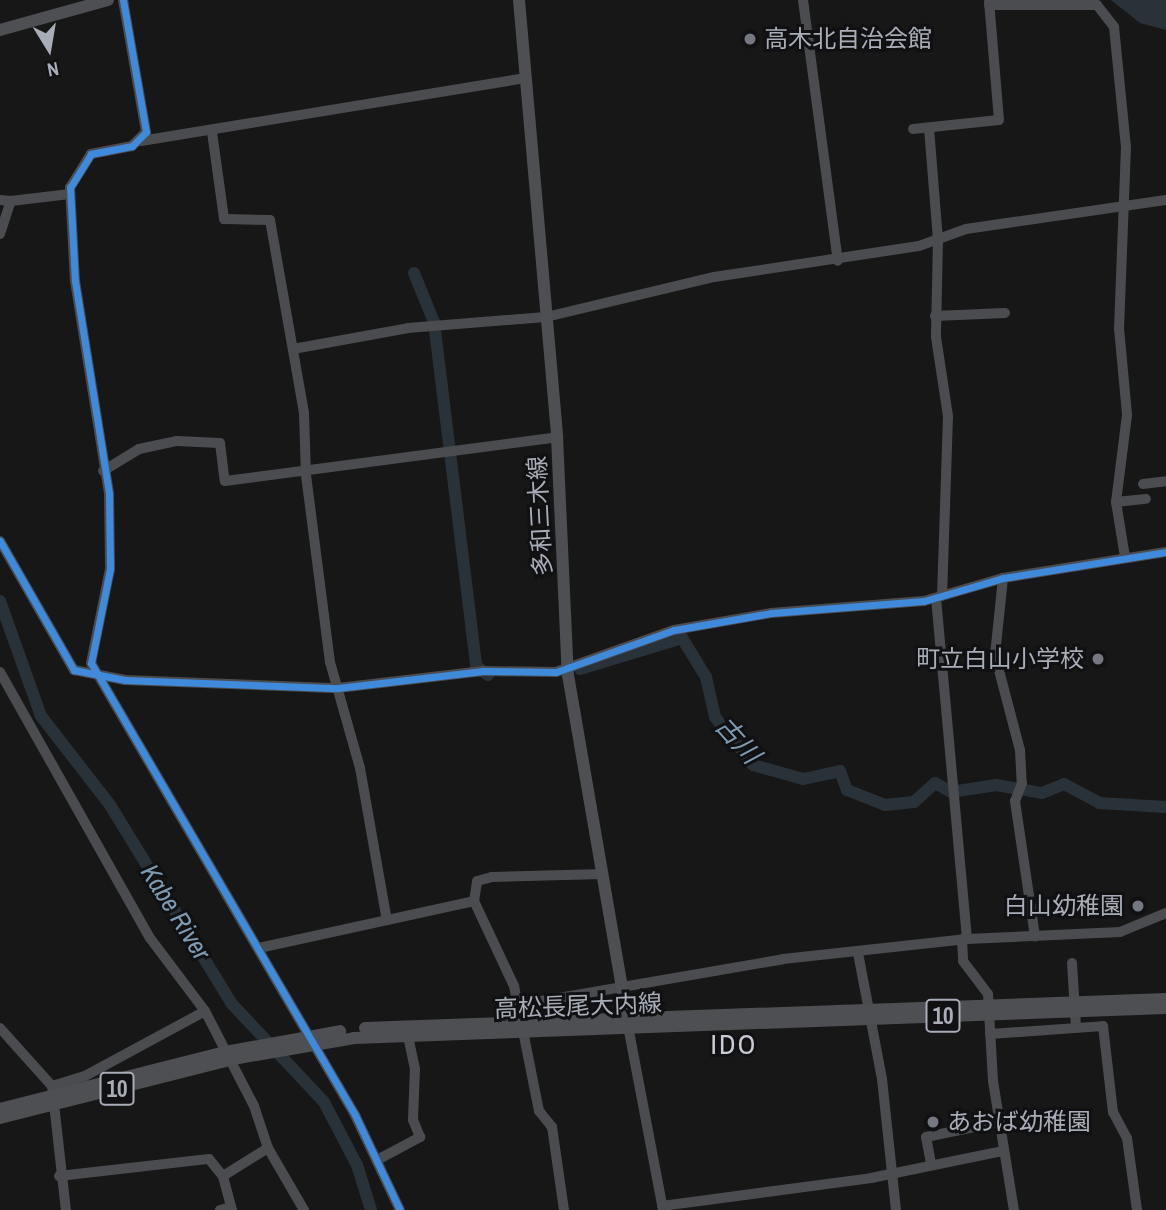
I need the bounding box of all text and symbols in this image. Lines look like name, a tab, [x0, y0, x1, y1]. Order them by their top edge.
north arrow	[14, 14, 84, 84]
place label: 高木北自治会館	[764, 25, 932, 53]
marker: 高木北自治会館	[742, 31, 758, 47]
text: N	[45, 56, 61, 83]
street label: 多和三木線	[522, 455, 558, 577]
place label: 町立白山小学校	[916, 645, 1084, 673]
marker: 町立白山小学校	[1090, 651, 1106, 667]
water label: 古川	[709, 710, 767, 770]
water label: Kabe River	[135, 859, 217, 965]
place label: 白山幼稚園	[1004, 892, 1124, 920]
marker: 白山幼稚園	[1130, 898, 1146, 914]
street label: 高松長尾大内線	[494, 989, 662, 1023]
road number: 10	[926, 996, 960, 1036]
district label: IDO	[711, 1027, 757, 1061]
road number: 10	[100, 1070, 134, 1108]
place label: あおば幼稚園	[947, 1108, 1091, 1136]
marker: あおば幼稚園	[925, 1114, 941, 1130]

